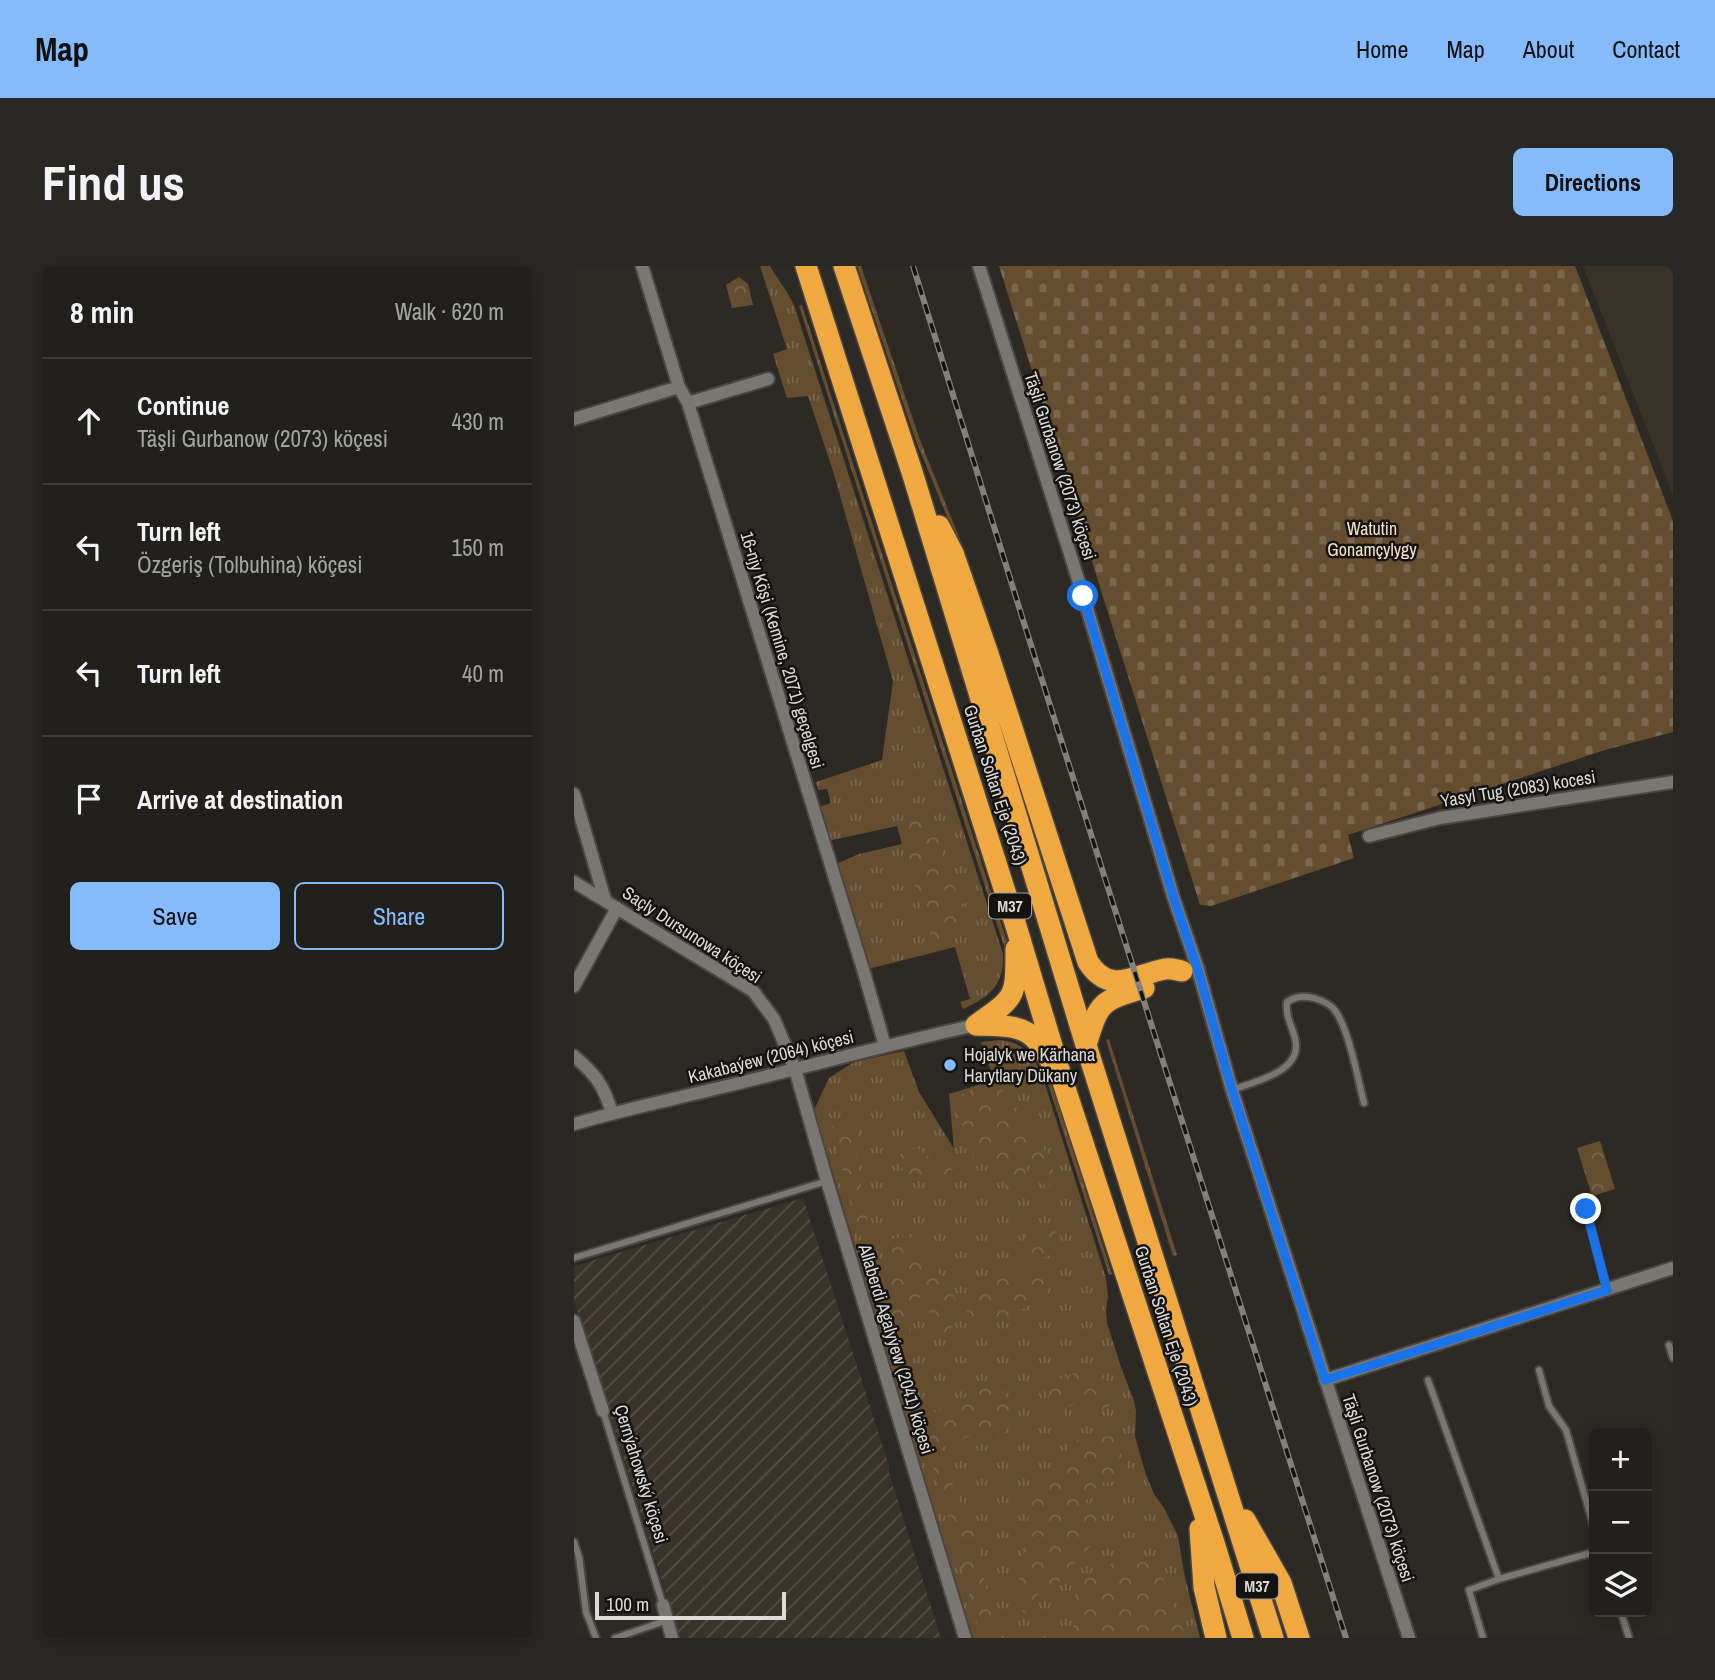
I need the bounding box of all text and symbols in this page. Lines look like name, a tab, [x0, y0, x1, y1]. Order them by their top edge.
text: Map	[35, 27, 89, 71]
text: Home	[1356, 33, 1408, 65]
text: Map	[1446, 33, 1485, 65]
text: About	[1523, 33, 1574, 65]
text: Contact	[1612, 33, 1680, 65]
button: Directions	[1513, 148, 1673, 216]
text: Find us	[42, 149, 185, 215]
text: 8 min	[70, 292, 134, 332]
text: Walk · 620 m	[395, 296, 504, 327]
street label: Täşli Gurbanow (2073) köçesi	[1018, 369, 1103, 563]
text: Continue	[137, 388, 229, 423]
icon: ahead	[70, 402, 108, 440]
text: 430 m	[452, 406, 504, 437]
text: Täşli Gurbanow (2073) köçesi	[137, 423, 388, 454]
text: Turn left	[137, 514, 221, 549]
park label: Watutin Gonamçylygy	[1327, 516, 1417, 562]
icon: left	[70, 528, 108, 566]
street label: 16-njy Köşi (Kemine, 2071) geçelgesi	[734, 528, 831, 772]
text: 150 m	[452, 532, 504, 563]
text: Özgeriş (Tolbuhina) köçesi	[137, 549, 362, 580]
route start	[1067, 580, 1098, 611]
icon: left	[70, 654, 108, 692]
text: Turn left	[137, 656, 221, 691]
text: 40 m	[462, 658, 504, 689]
street label: Gurban Soltan Eje (2043)	[958, 701, 1033, 868]
street label: Yasyl Tug (2083) kocesi	[1439, 764, 1597, 813]
icon: arrive	[70, 780, 108, 818]
text: Arrive at destination	[137, 782, 343, 817]
street label: Saçly Dursunowa köçesi	[618, 880, 767, 989]
button: Save	[70, 882, 280, 950]
button: Share	[294, 882, 504, 950]
road number: M37	[989, 894, 1031, 918]
street label: Kakabaýew (2064) köçesi	[685, 1024, 856, 1089]
place label: Hojalyk we Kärhana Harytlary Dükany	[964, 1042, 1095, 1088]
marker: Hojalyk we Kärhana Harytlary Dükany	[942, 1057, 958, 1073]
route end	[1570, 1193, 1601, 1224]
street label: Allaberdi Agalyýew (2041) köçesi	[852, 1240, 940, 1457]
street label: Gurban Soltan Eje (2043)	[1129, 1242, 1204, 1409]
street label: Täşli Gurbanow (2073) köçesi	[1336, 1391, 1421, 1585]
street label: Çernýahowský köçesi	[609, 1402, 674, 1546]
map controls	[1589, 1428, 1652, 1617]
button: +	[1589, 1428, 1652, 1491]
button: −	[1589, 1491, 1652, 1554]
button: layers	[1589, 1554, 1652, 1617]
road number: M37	[1236, 1574, 1278, 1598]
scale bar	[595, 1589, 786, 1621]
text: 100 m	[606, 1591, 649, 1617]

